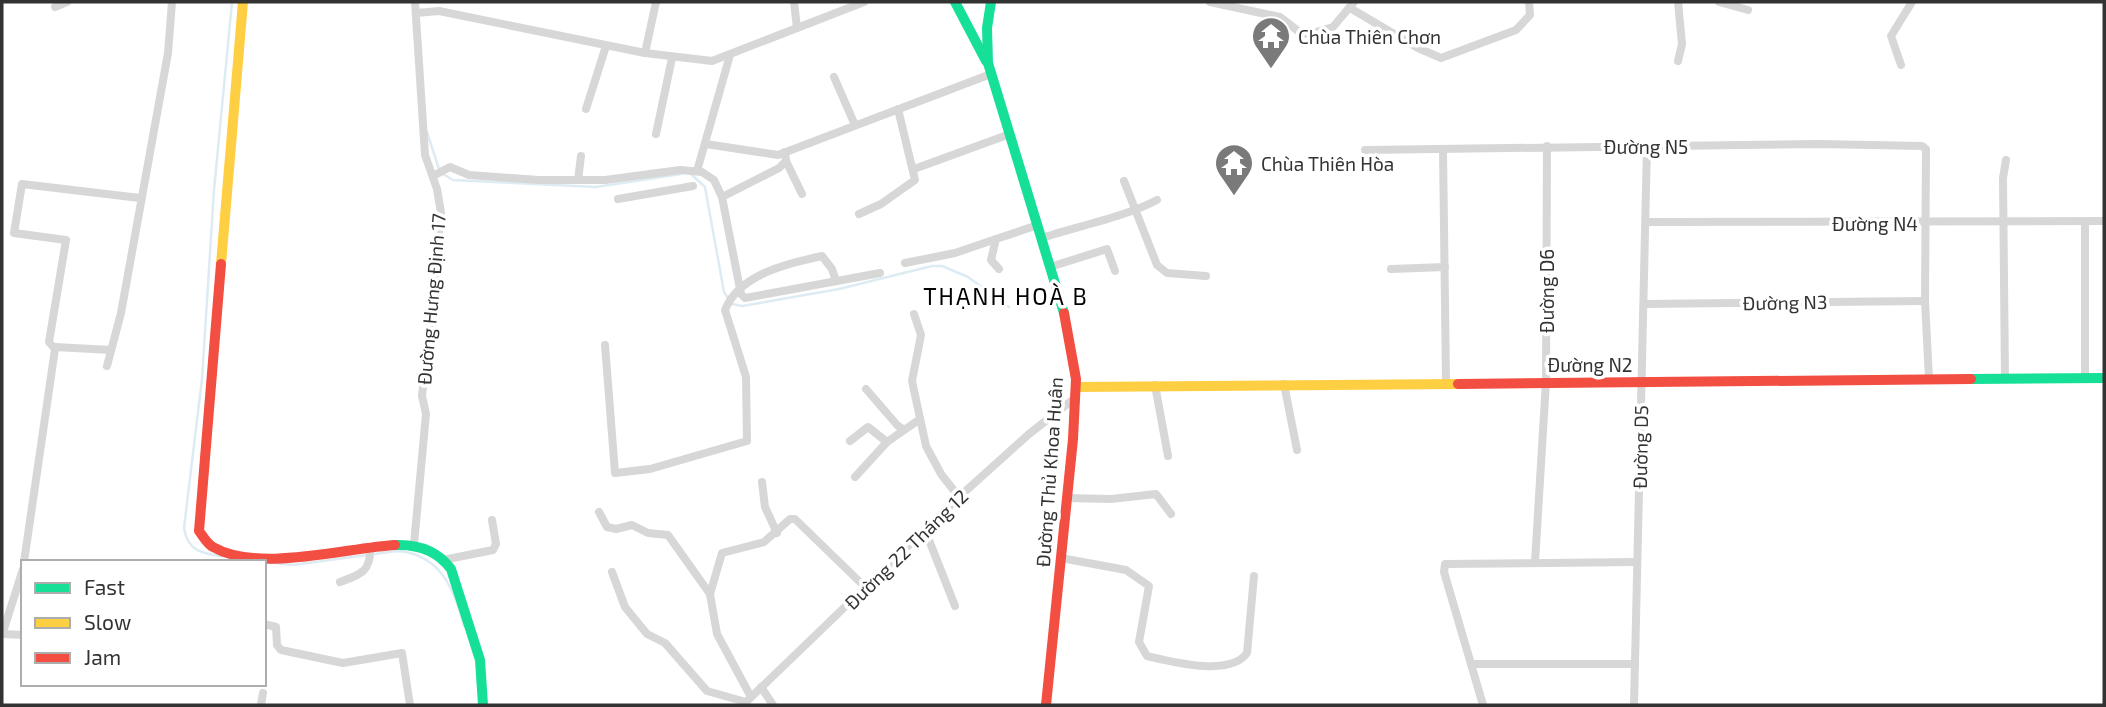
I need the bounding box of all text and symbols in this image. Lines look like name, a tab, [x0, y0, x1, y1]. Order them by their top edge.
temple icon: Chùa Thiên Chơn	[1250, 15, 1292, 70]
place label: Chùa Thiên Chơn	[1298, 25, 1441, 48]
street label: Đường N5	[1604, 135, 1688, 158]
temple icon: Chùa Thiên Hòa	[1213, 142, 1255, 197]
place label: Chùa Thiên Hòa	[1261, 152, 1394, 175]
street label: Đường Hưng Định 17	[412, 212, 450, 386]
street label: Đường N4	[1832, 212, 1918, 235]
street label: Đường D6	[1535, 249, 1558, 333]
district label: THẠNH HOÀ B	[923, 282, 1089, 310]
street label: Đường N3	[1742, 290, 1828, 314]
street label: Đường N2	[1547, 353, 1633, 376]
street label: Đường Thủ Khoa Huân	[1031, 376, 1067, 568]
street label: Đường D5	[1628, 405, 1652, 489]
street label: Đường 22 Tháng 12	[839, 484, 973, 614]
legend	[21, 560, 266, 686]
text: Fast	[84, 574, 125, 599]
text: Slow	[84, 609, 131, 634]
text: Jam	[84, 644, 121, 669]

